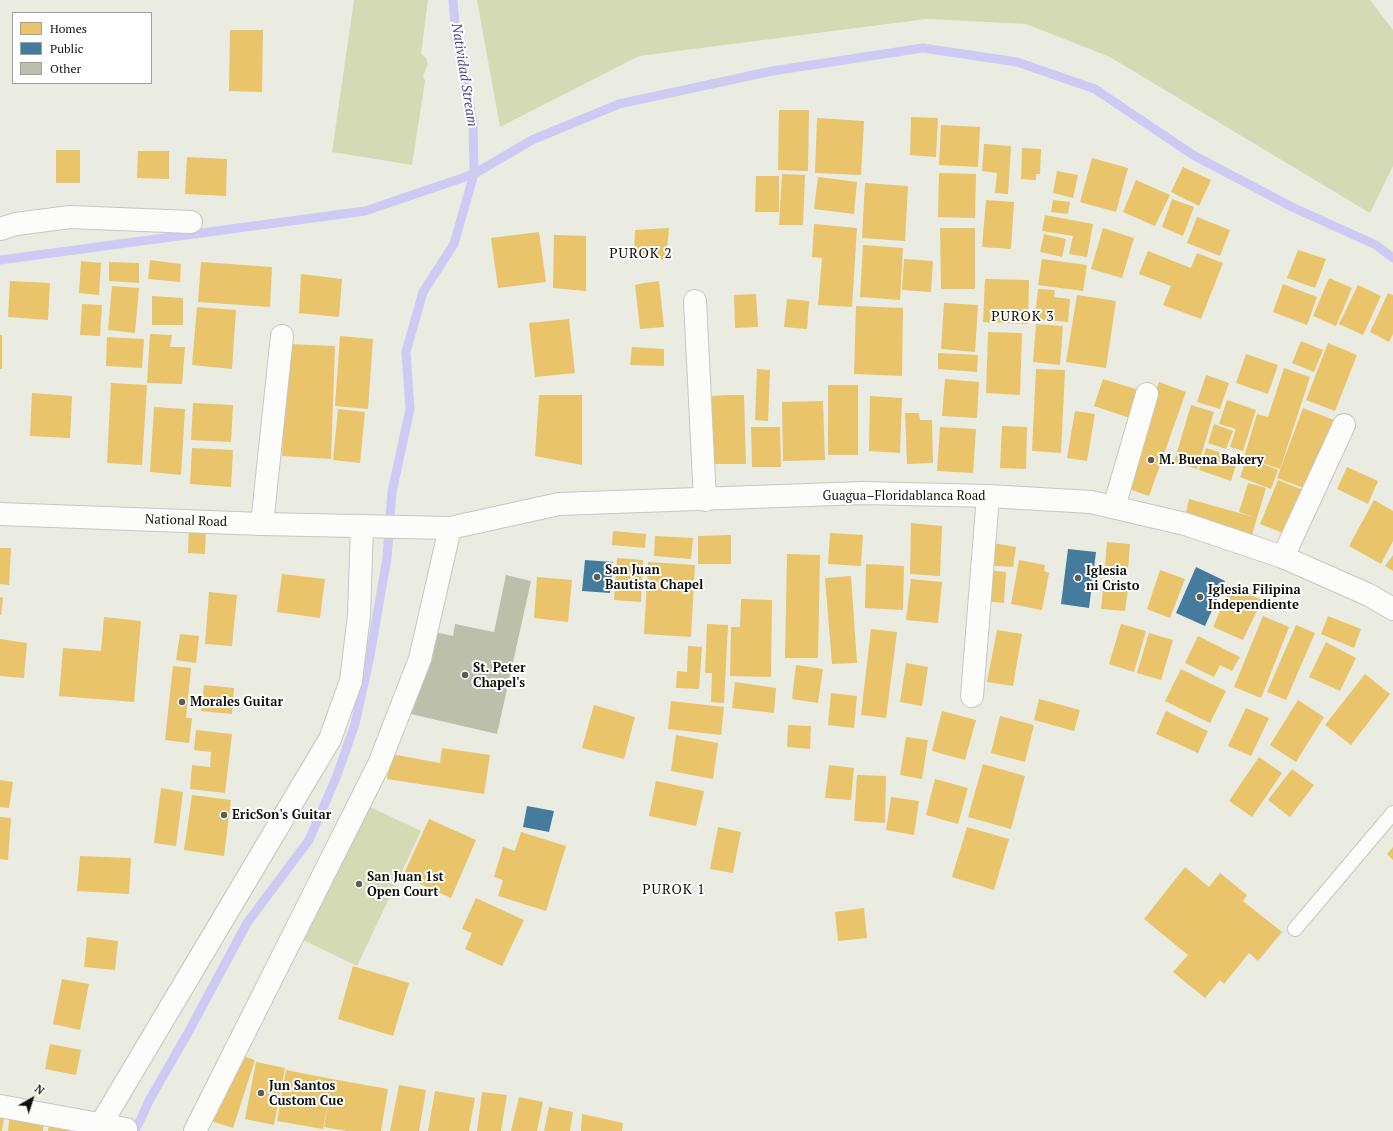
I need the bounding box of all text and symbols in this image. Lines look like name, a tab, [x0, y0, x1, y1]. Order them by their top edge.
legend	[12, 12, 152, 84]
text: Homes	[50, 21, 87, 36]
water label: Natividad Stream	[448, 22, 480, 128]
text: Public	[50, 41, 83, 56]
text: Other	[50, 61, 81, 76]
district label: PUROK 2	[609, 246, 673, 262]
district label: PUROK 3	[991, 309, 1055, 325]
place label: M. Buena Bakery	[1159, 452, 1264, 468]
marker: M. Buena Bakery	[1146, 455, 1156, 465]
street label: Guagua–Floridablanca Road	[823, 488, 985, 504]
street label: National Road	[145, 512, 227, 530]
place label: San Juan Bautista Chapel	[605, 562, 703, 593]
place label: Iglesia ni Cristo	[1086, 563, 1139, 594]
marker: San Juan Bautista Chapel	[592, 572, 602, 582]
marker: Iglesia ni Cristo	[1073, 573, 1083, 583]
place label: Iglesia Filipina Independiente	[1208, 582, 1301, 613]
marker: Iglesia Filipina Independiente	[1195, 592, 1205, 602]
place label: St. Peter Chapel's	[473, 660, 525, 691]
marker: St. Peter Chapel's	[460, 670, 470, 680]
place label: Morales Guitar	[190, 694, 283, 710]
marker: Morales Guitar	[177, 697, 187, 707]
place label: EricSon's Guitar	[232, 807, 331, 823]
marker: EricSon's Guitar	[219, 810, 229, 820]
place label: San Juan 1st Open Court	[367, 869, 444, 900]
marker: San Juan 1st Open Court	[354, 879, 364, 889]
district label: PUROK 1	[642, 882, 706, 898]
place label: Jun Santos Custom Cue	[269, 1078, 343, 1109]
north arrow	[12, 1079, 52, 1119]
text: N	[32, 1082, 47, 1098]
marker: Jun Santos Custom Cue	[256, 1088, 266, 1098]

